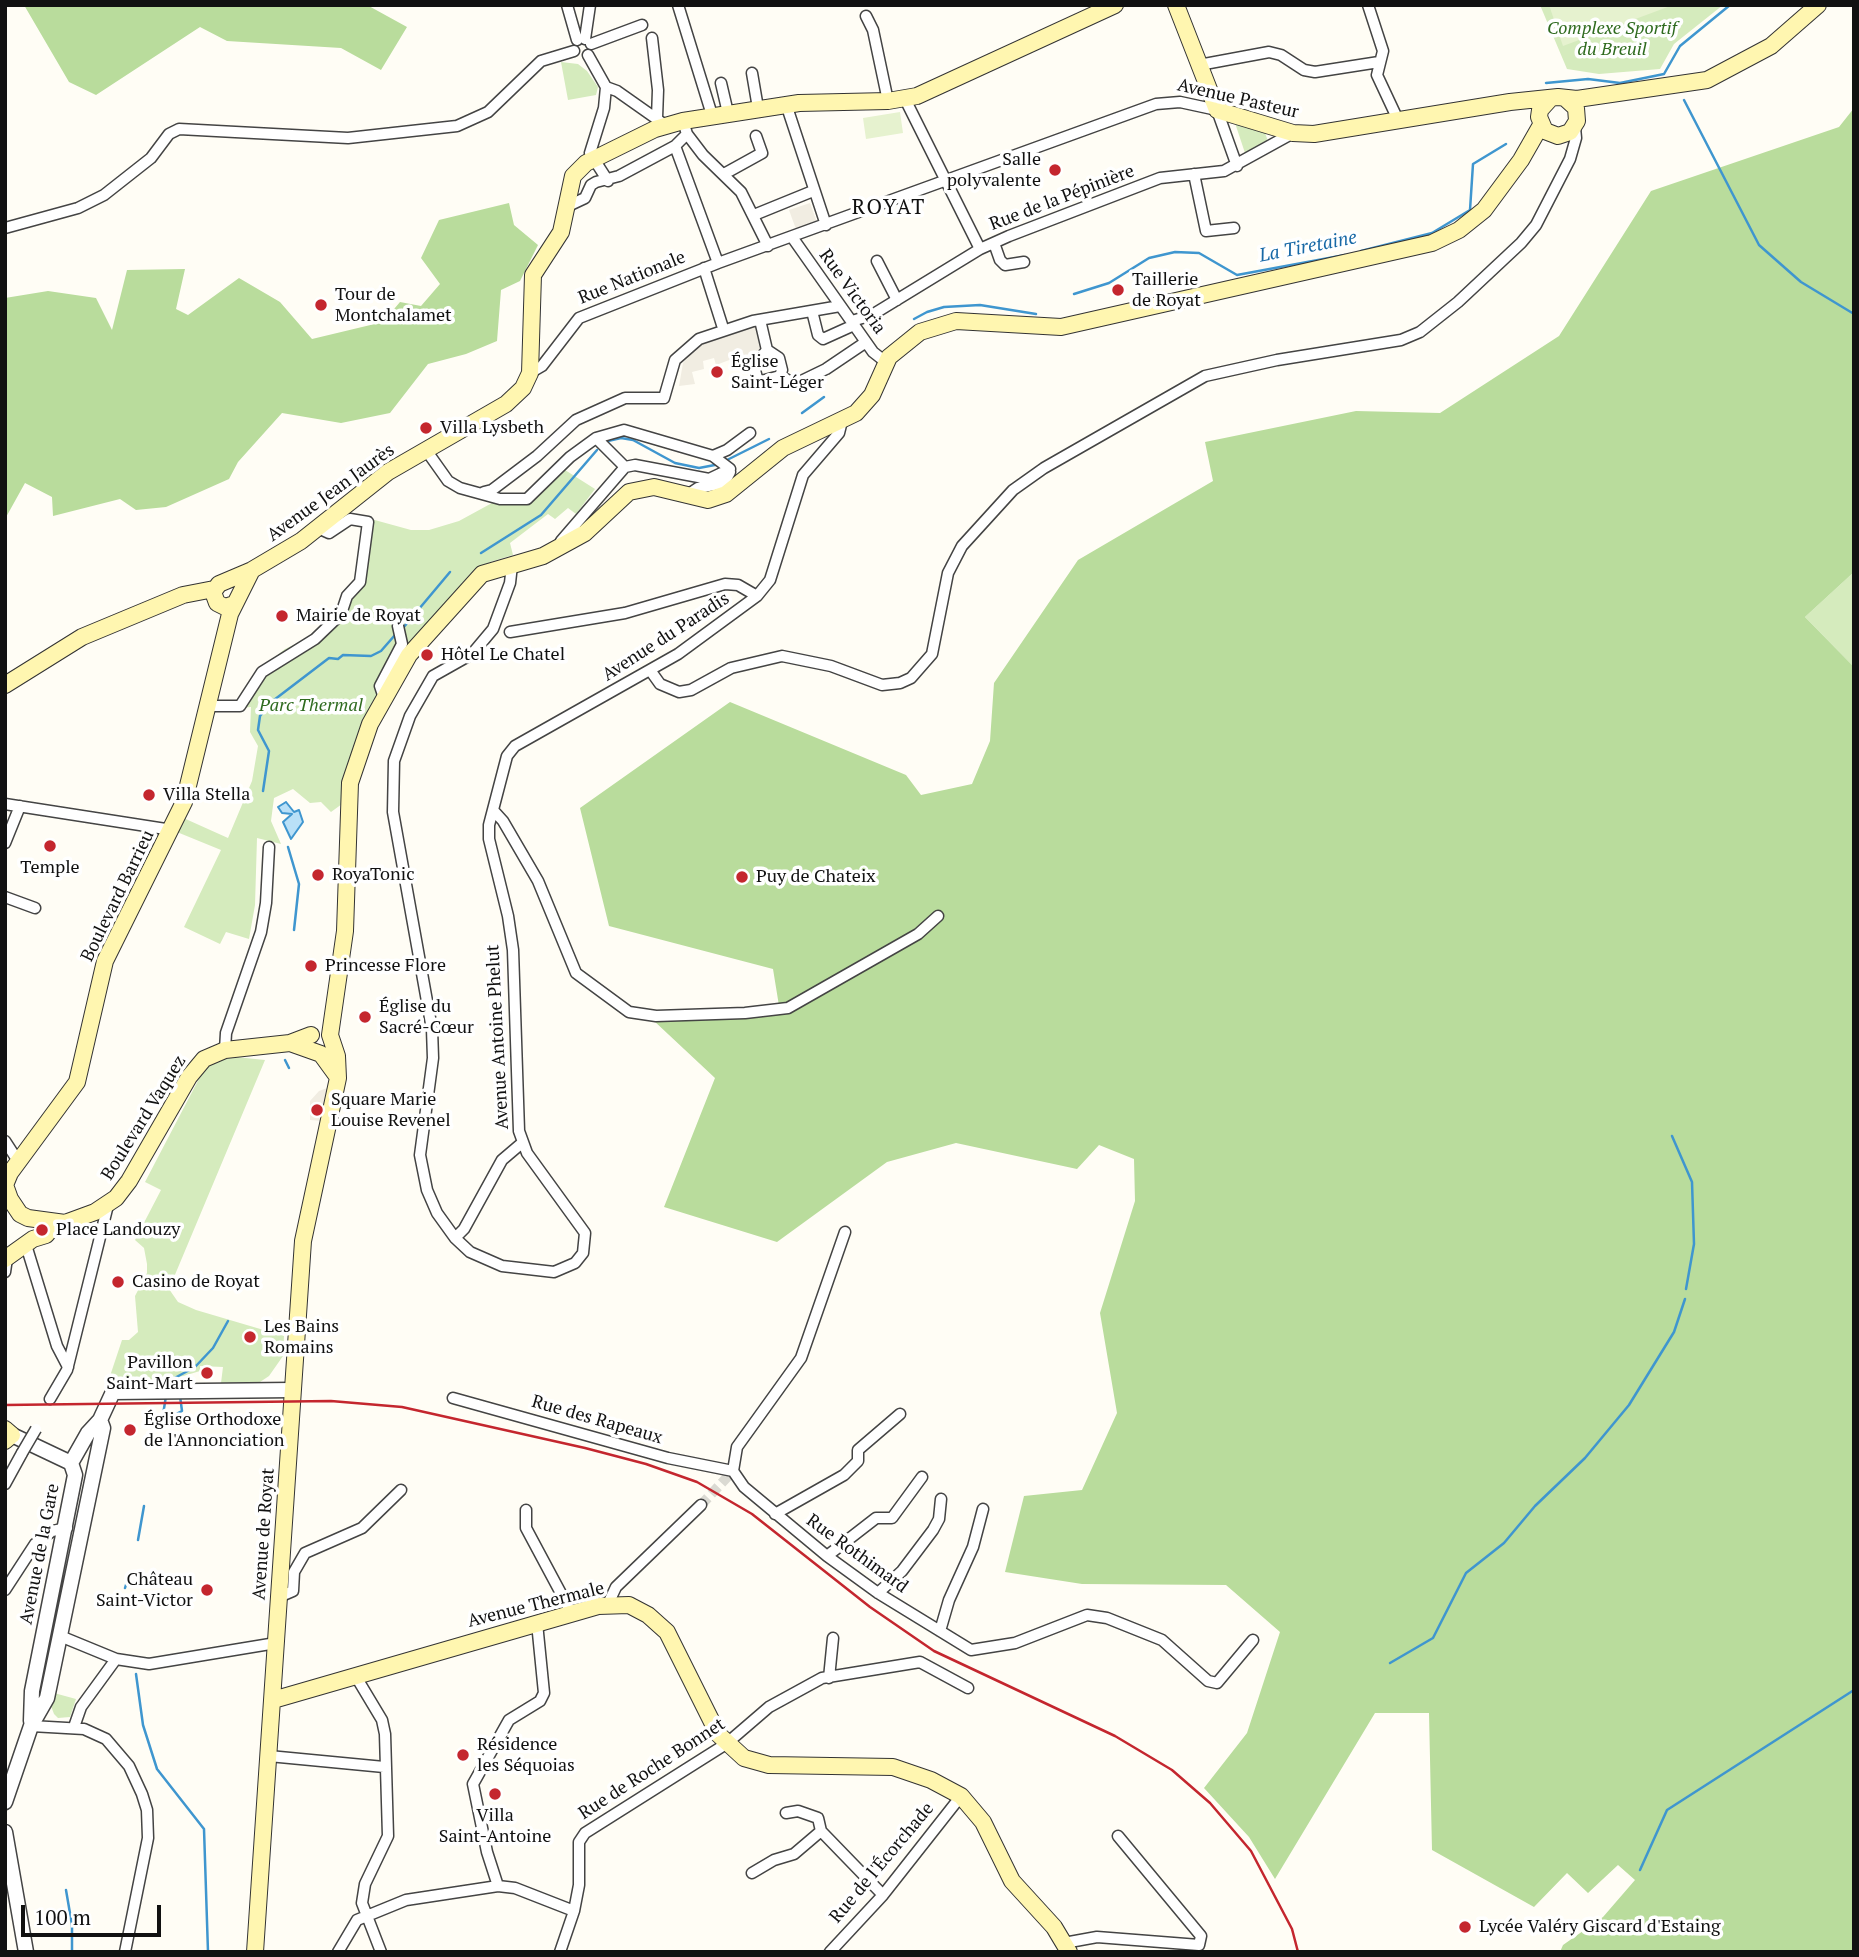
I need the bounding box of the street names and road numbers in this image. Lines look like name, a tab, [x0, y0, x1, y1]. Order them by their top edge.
street label: Avenue Pasteur	[1175, 75, 1301, 123]
street label: Rue de la Pépinière	[986, 160, 1138, 236]
street label: Rue Victoria	[814, 245, 890, 339]
street label: Rue Nationale	[575, 247, 689, 309]
street label: Avenue Jean Jaurès	[263, 440, 399, 546]
street label: Avenue du Paradis	[598, 588, 734, 686]
street label: Boulevard Barrieu	[77, 827, 159, 965]
street label: Avenue Antoine Phelut	[482, 944, 514, 1130]
street label: Boulevard Vaquez	[97, 1052, 191, 1184]
street label: Rue des Rapeaux	[529, 1391, 665, 1449]
street label: Avenue de Royat	[249, 1467, 279, 1601]
street label: Avenue de la Gare	[16, 1482, 64, 1626]
street label: Rue Rothimard	[802, 1510, 912, 1598]
street label: Avenue Thermale	[465, 1578, 607, 1632]
street label: Rue de Roche Bonnet	[575, 1714, 729, 1824]
street label: Rue de l'Écorchade	[825, 1798, 939, 1928]

